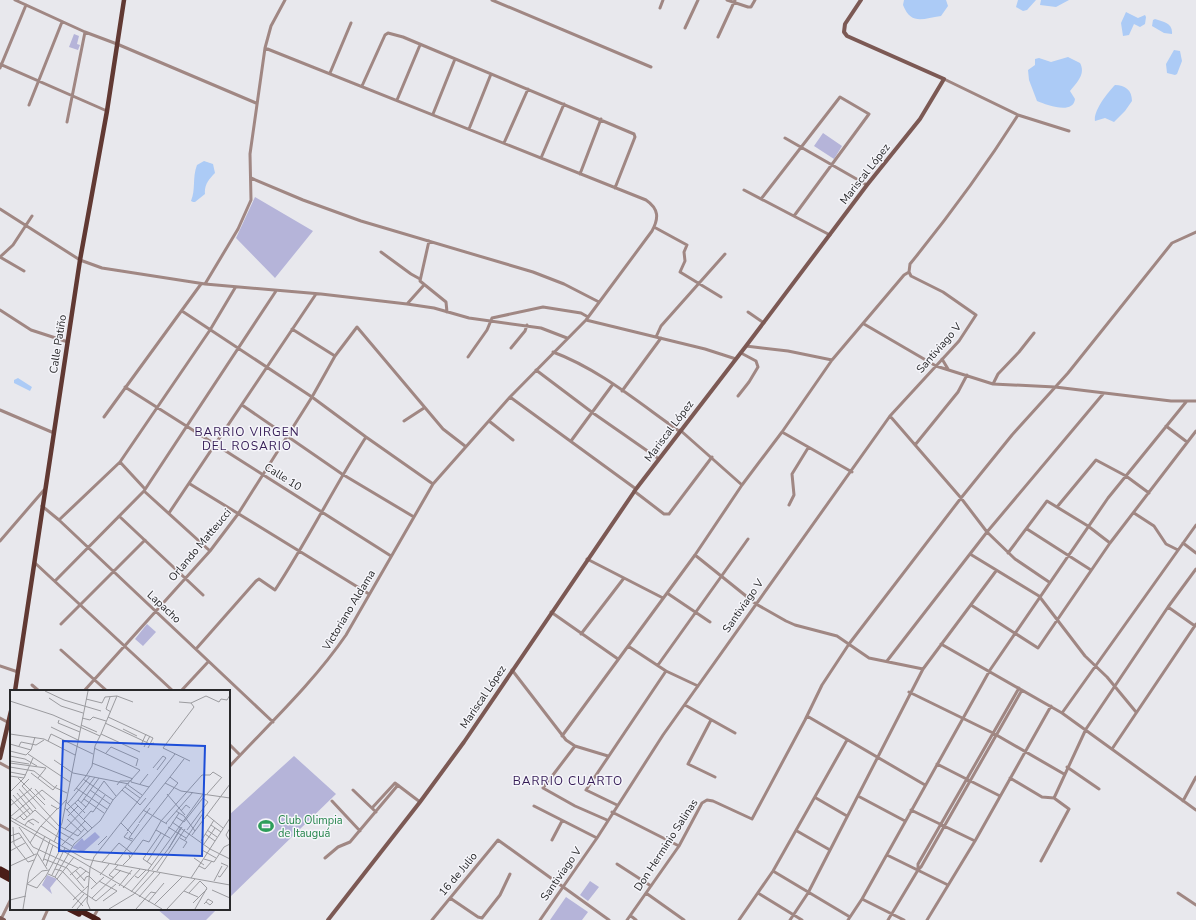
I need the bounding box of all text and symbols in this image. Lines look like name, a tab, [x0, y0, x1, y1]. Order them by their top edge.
street label: Mariscal López	[837, 140, 893, 208]
street label: Calle Patiño	[46, 313, 70, 375]
street label: Santiviago V	[913, 319, 965, 376]
street label: Mariscal López	[641, 397, 697, 465]
district label: BARRIO VIRGEN DEL ROSARIO	[194, 424, 300, 454]
street label: Calle 10	[261, 460, 305, 495]
street label: Orlando Matteucci	[165, 506, 235, 584]
street label: Victoriano Aldama	[319, 567, 379, 654]
street label: Santiviago V	[719, 576, 767, 636]
street label: Lapacho	[144, 587, 184, 627]
street label: Mariscal López	[456, 662, 510, 732]
inset map	[10, 690, 230, 910]
district label: BARRIO CUARTO	[513, 773, 623, 789]
street label: Don Herminio Salinas	[631, 796, 701, 894]
place label: Club Olimpia de Itauguá	[278, 813, 343, 841]
sports icon: Club Olimpia de Itauguá	[257, 817, 275, 835]
street label: Santiviago V	[537, 844, 585, 904]
street label: 16 de Julio	[435, 849, 481, 899]

